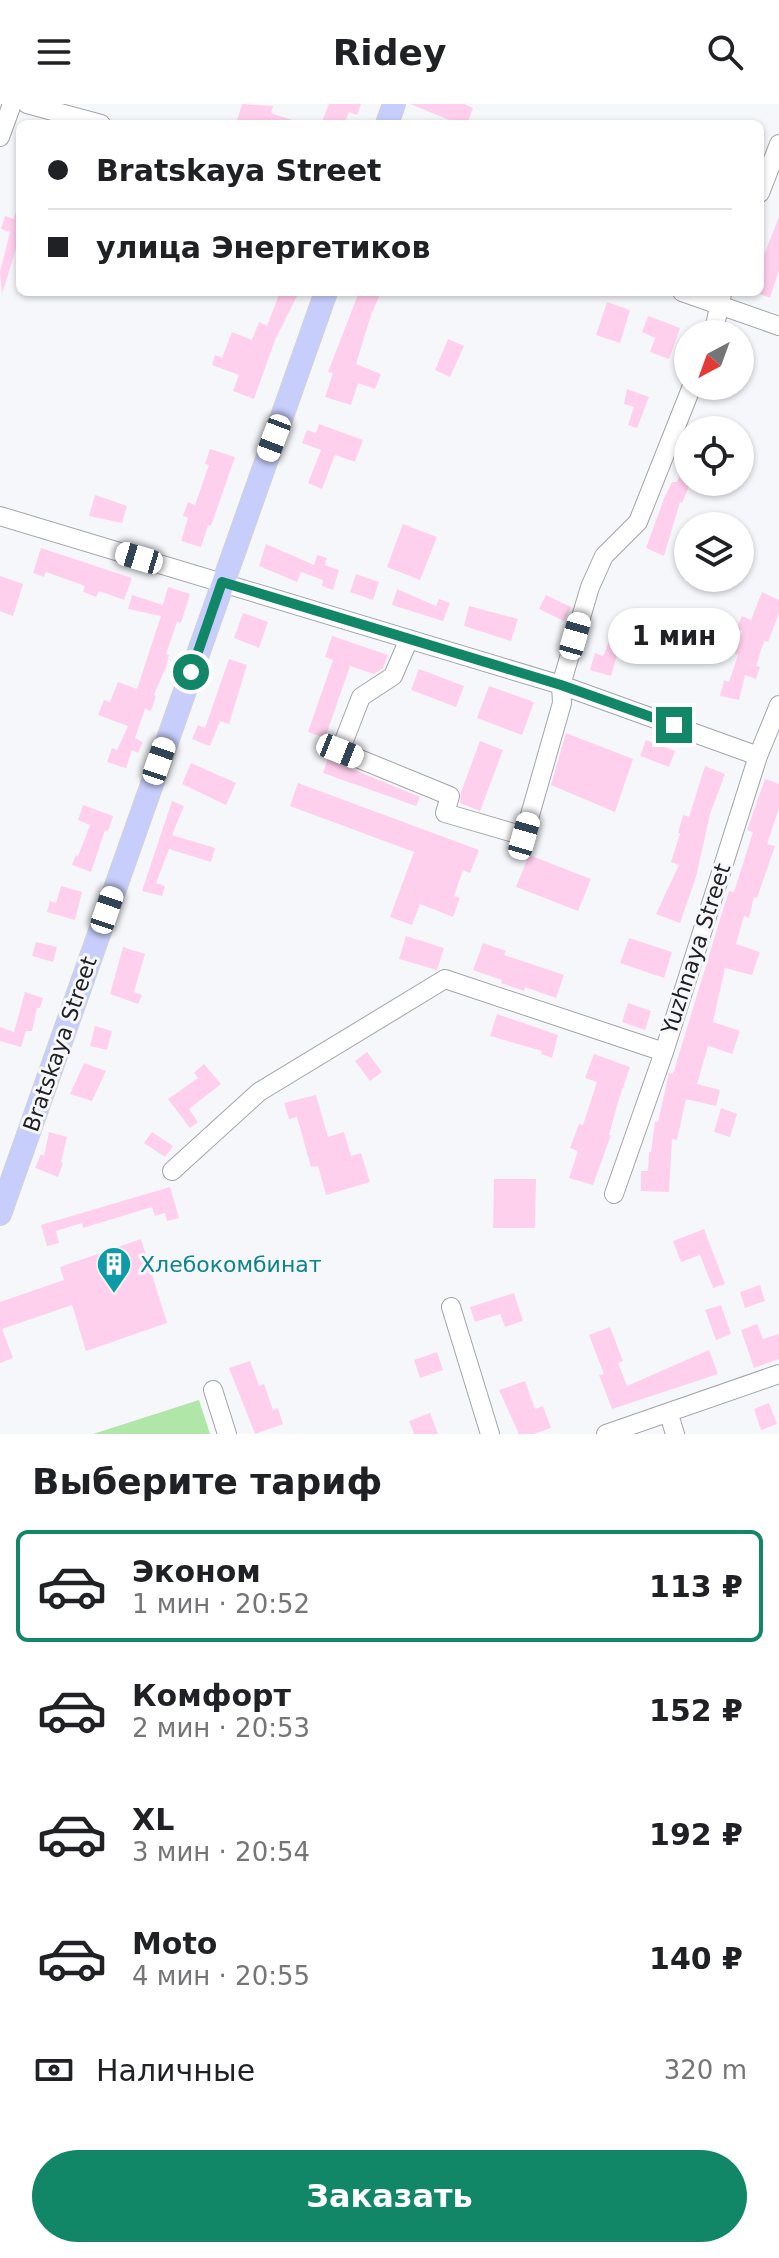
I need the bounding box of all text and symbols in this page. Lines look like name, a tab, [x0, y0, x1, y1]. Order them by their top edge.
icon: menu	[32, 30, 76, 74]
icon: search	[703, 30, 747, 74]
text: Ridey	[333, 32, 446, 73]
text: Bratskaya Street	[96, 153, 381, 188]
text: улица Энергетиков	[96, 230, 430, 265]
north arrow	[674, 320, 754, 400]
map controls	[674, 320, 754, 592]
car	[254, 411, 294, 465]
button: locate	[674, 416, 754, 496]
button: layers	[674, 512, 754, 592]
car	[113, 540, 165, 576]
callout: 1 мин	[608, 609, 740, 665]
car	[557, 610, 593, 662]
text: 1 мин	[632, 621, 716, 651]
route start	[173, 654, 209, 690]
route end	[656, 707, 692, 743]
car	[313, 731, 367, 771]
car	[140, 734, 178, 788]
car	[506, 810, 542, 862]
street label: Yuzhnaya Street	[656, 860, 736, 1039]
car	[88, 883, 126, 937]
street label: Bratskaya Street	[18, 953, 102, 1135]
building icon: Хлебокомбинат	[95, 1245, 133, 1295]
place label: Хлебокомбинат	[140, 1252, 322, 1277]
text: Выберите тариф	[32, 1461, 382, 1502]
icon: car	[36, 1550, 108, 1622]
text: Эконом	[132, 1554, 261, 1589]
text: 113 ₽	[649, 1569, 743, 1604]
text: 1 мин · 20:52	[132, 1589, 310, 1619]
icon: car	[36, 1674, 108, 1746]
text: Комфорт	[132, 1678, 291, 1713]
text: 152 ₽	[649, 1693, 743, 1728]
text: 2 мин · 20:53	[132, 1713, 310, 1743]
icon: car	[36, 1798, 108, 1870]
text: XL	[132, 1802, 174, 1837]
text: 192 ₽	[649, 1817, 743, 1852]
text: 3 мин · 20:54	[132, 1837, 310, 1867]
icon: car	[36, 1922, 108, 1994]
text: Moto	[132, 1926, 217, 1961]
text: 140 ₽	[649, 1941, 743, 1976]
text: 4 мин · 20:55	[132, 1961, 310, 1991]
icon: cash	[32, 2048, 76, 2092]
text: Наличные	[96, 2053, 255, 2088]
text: 320 m	[664, 2055, 747, 2085]
button: Заказать	[32, 2150, 747, 2242]

